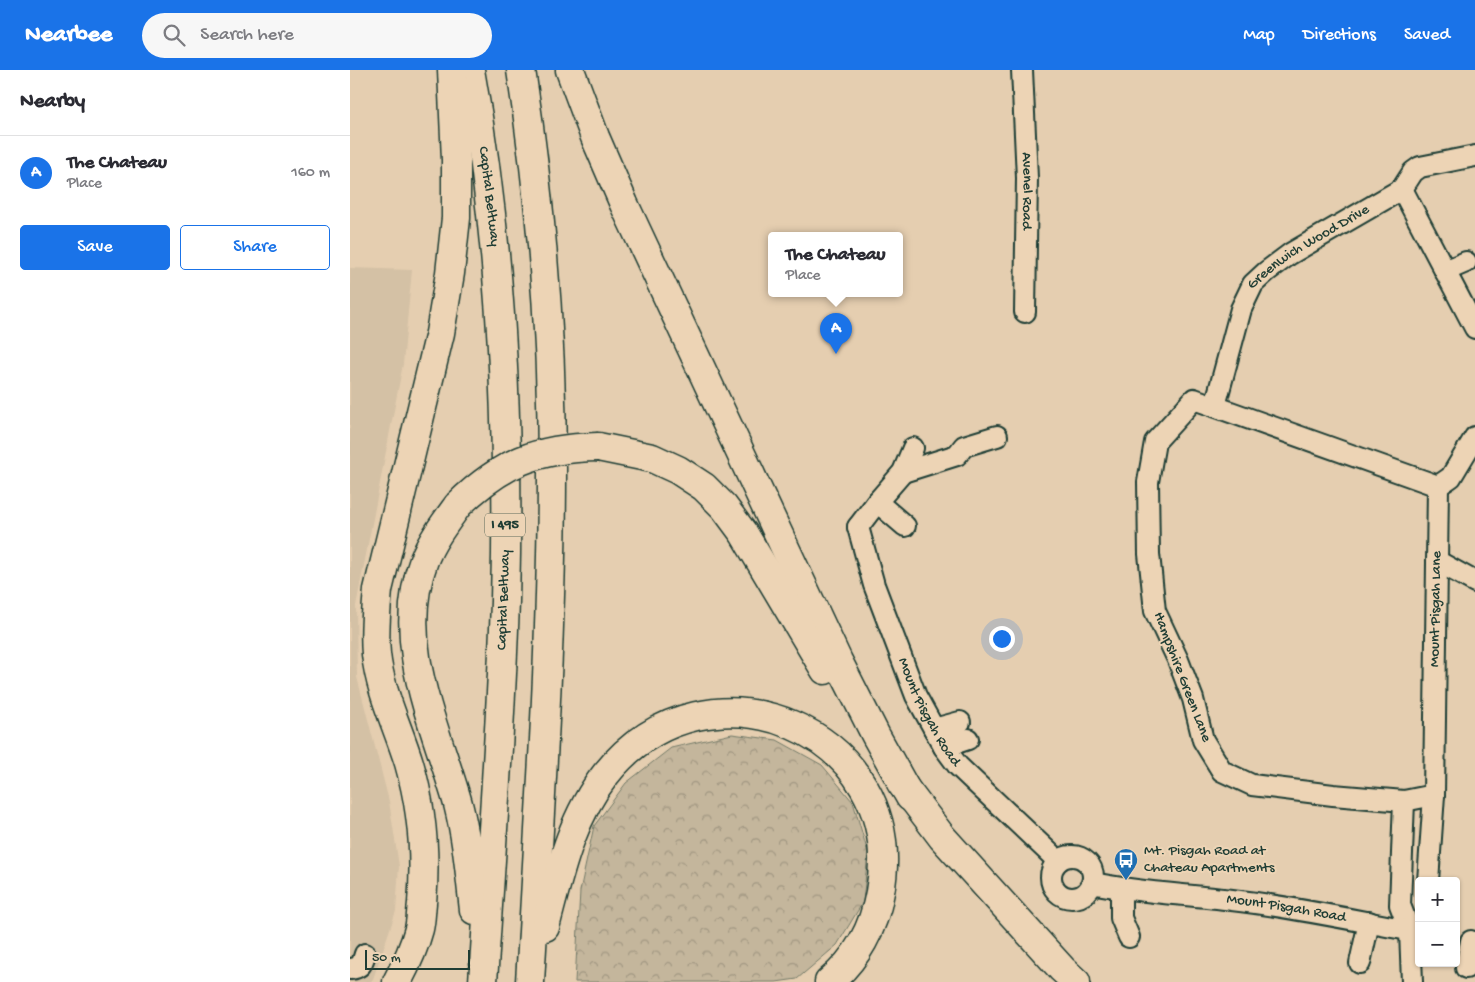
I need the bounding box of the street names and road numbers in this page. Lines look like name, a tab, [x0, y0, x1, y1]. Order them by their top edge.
street label: Capital Beltway	[474, 145, 503, 248]
street label: Avenel Road	[1017, 152, 1036, 231]
street label: Greenwich Wood Drive	[1244, 201, 1373, 294]
road number: I 495	[485, 514, 525, 536]
street label: Capital Beltway	[493, 549, 515, 651]
street label: Mount Pisgah Lane	[1426, 550, 1446, 667]
street label: Hampshire Green Lane	[1149, 609, 1215, 745]
street label: Mount Pisgah Road	[893, 655, 965, 771]
street label: Mount Pisgah Road	[1226, 890, 1349, 927]

